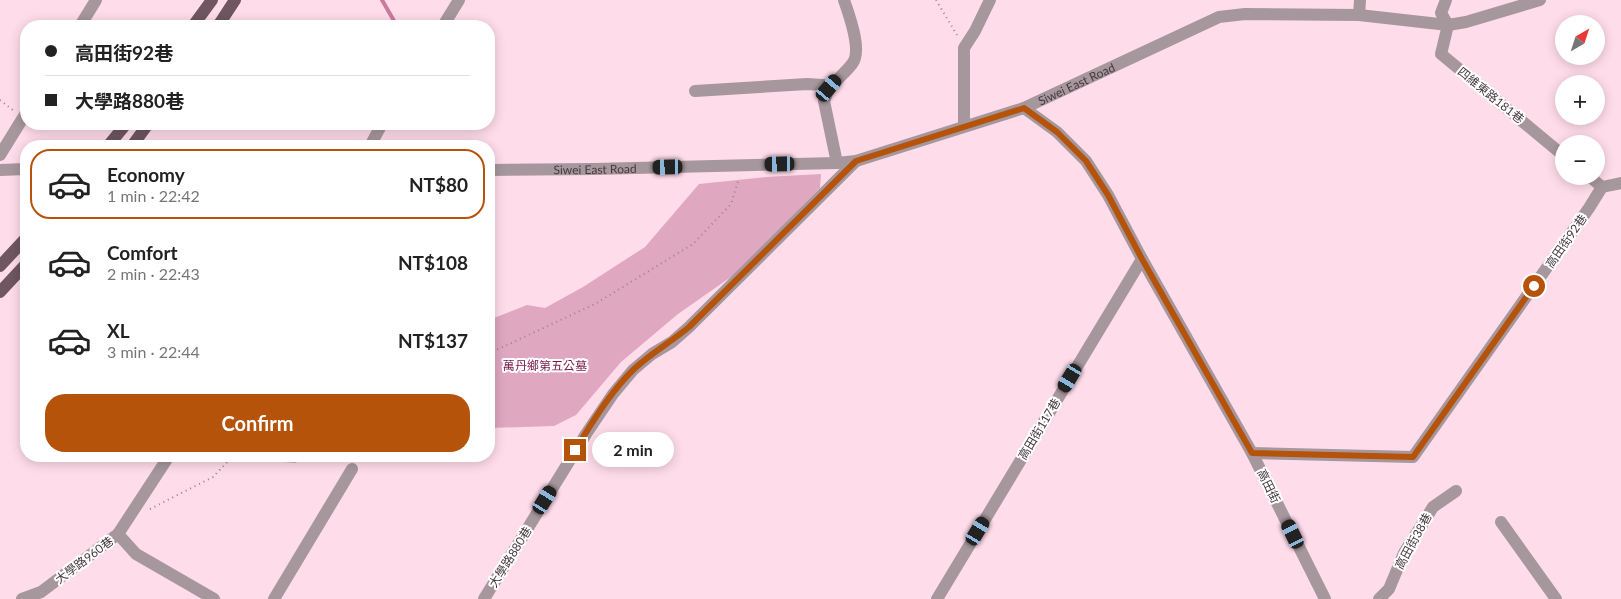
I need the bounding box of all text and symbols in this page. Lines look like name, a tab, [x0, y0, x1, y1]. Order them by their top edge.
north arrow	[1555, 15, 1605, 65]
map controls	[1555, 15, 1605, 185]
text: 高田街92巷	[75, 41, 173, 64]
street label: Siwei East Road	[1035, 59, 1117, 108]
street label: 四維東路181巷	[1455, 64, 1527, 126]
car	[813, 72, 844, 104]
button: +	[1555, 75, 1605, 125]
text: 大學路880巷	[75, 89, 184, 112]
button: −	[1555, 135, 1605, 185]
car	[764, 156, 795, 172]
car	[652, 159, 683, 175]
street label: Siwei East Road	[553, 160, 637, 177]
icon: car	[47, 162, 92, 207]
text: Economy	[107, 163, 185, 186]
text: NT$80	[409, 173, 468, 196]
text: 1 min · 22:42	[107, 186, 200, 205]
street label: 高田街92巷	[1542, 211, 1590, 271]
icon: car	[47, 240, 92, 285]
text: Comfort	[107, 241, 178, 264]
text: NT$108	[398, 251, 468, 274]
text: 2 min · 22:43	[107, 264, 200, 283]
route start	[1523, 275, 1545, 297]
icon: car	[47, 318, 92, 363]
text: XL	[107, 319, 130, 342]
text: NT$137	[398, 329, 468, 352]
text: 3 min · 22:44	[107, 342, 200, 361]
park label: 萬丹鄉第五公墓	[503, 358, 587, 373]
car	[1055, 361, 1084, 395]
button: Confirm	[45, 394, 470, 452]
street label: 高田街117巷	[1015, 396, 1063, 462]
callout: 2 min	[592, 432, 675, 468]
route end	[564, 439, 586, 461]
text: 2 min	[613, 440, 653, 459]
street label: 高田街	[1254, 467, 1284, 505]
car	[530, 483, 559, 517]
street label: 高田街38巷	[1391, 510, 1435, 572]
car	[963, 514, 992, 548]
car	[1279, 517, 1306, 551]
street label: 大學路880巷	[485, 524, 535, 590]
street label: 大學路960巷	[52, 533, 116, 587]

